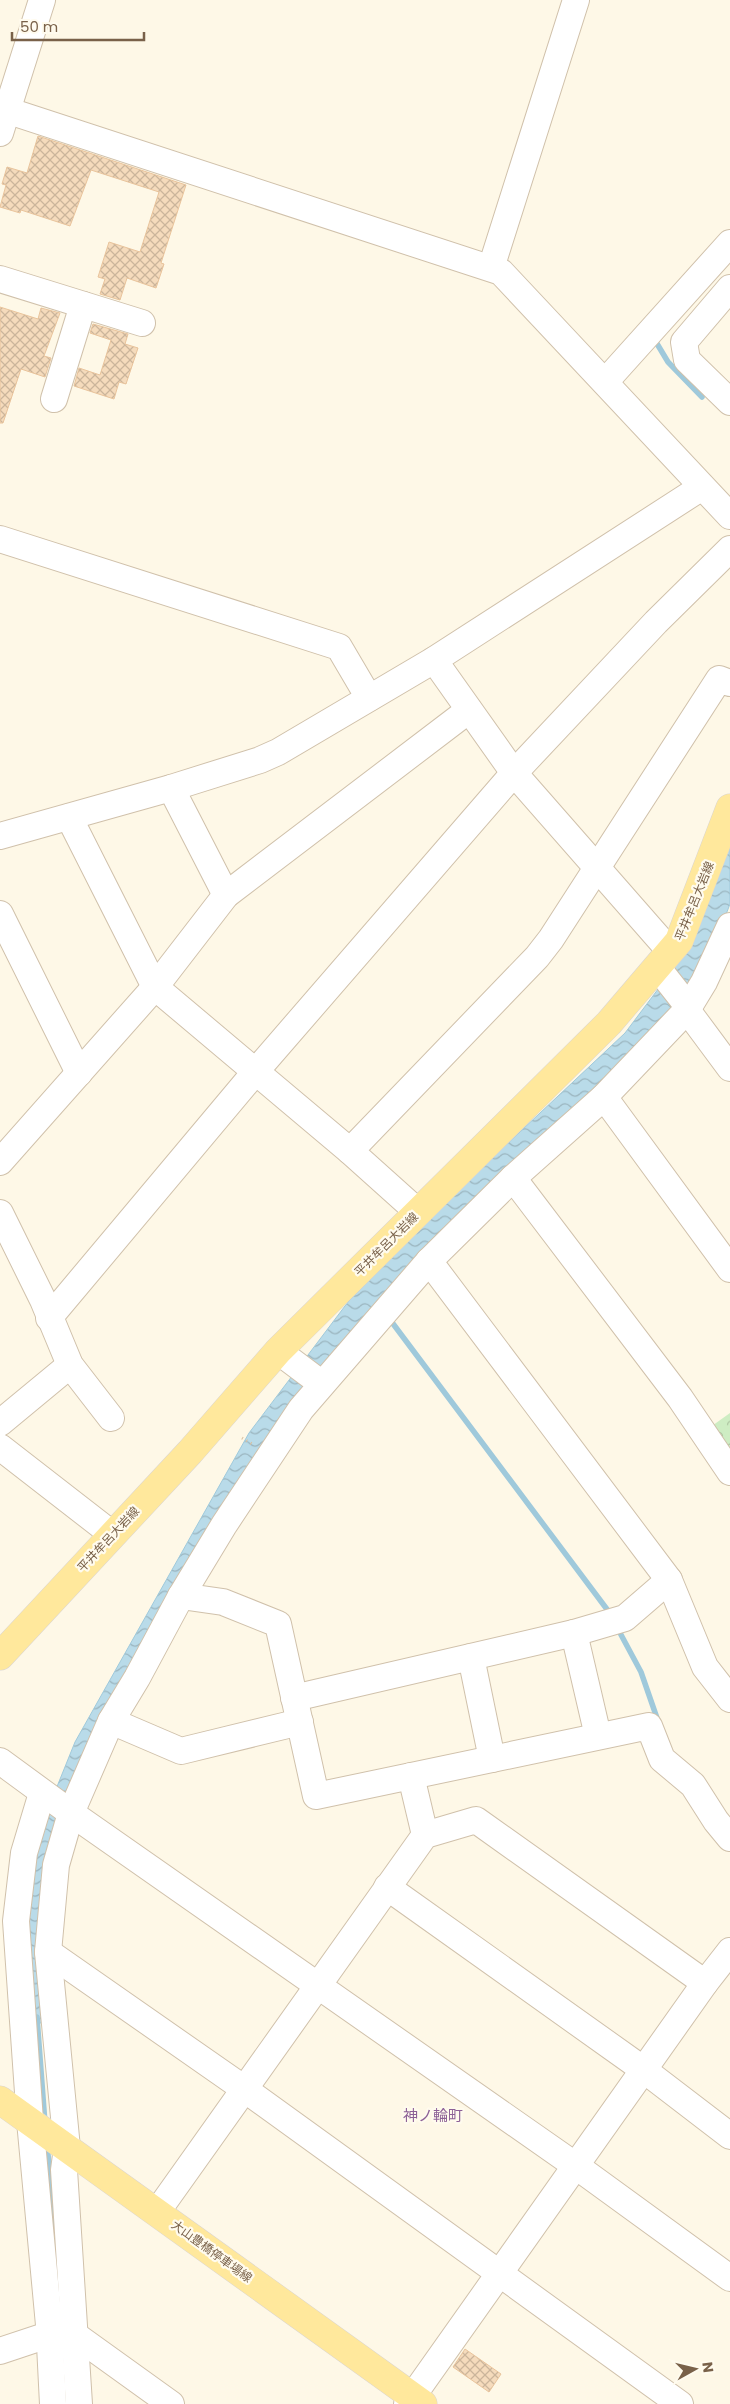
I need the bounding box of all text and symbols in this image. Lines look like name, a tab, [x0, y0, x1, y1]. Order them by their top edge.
scale bar	[12, 10, 145, 42]
text: 50 m	[20, 16, 58, 37]
street label: 平井牟呂大岩線	[670, 859, 718, 943]
street label: 平井牟呂大岩線	[350, 1208, 422, 1280]
street label: 平井牟呂大岩線	[73, 1502, 143, 1576]
district label: 神ノ輪町	[403, 2105, 463, 2126]
street label: 大山豊橋停車場線	[168, 2216, 256, 2286]
north arrow	[670, 2344, 720, 2394]
text: N	[697, 2361, 719, 2374]

